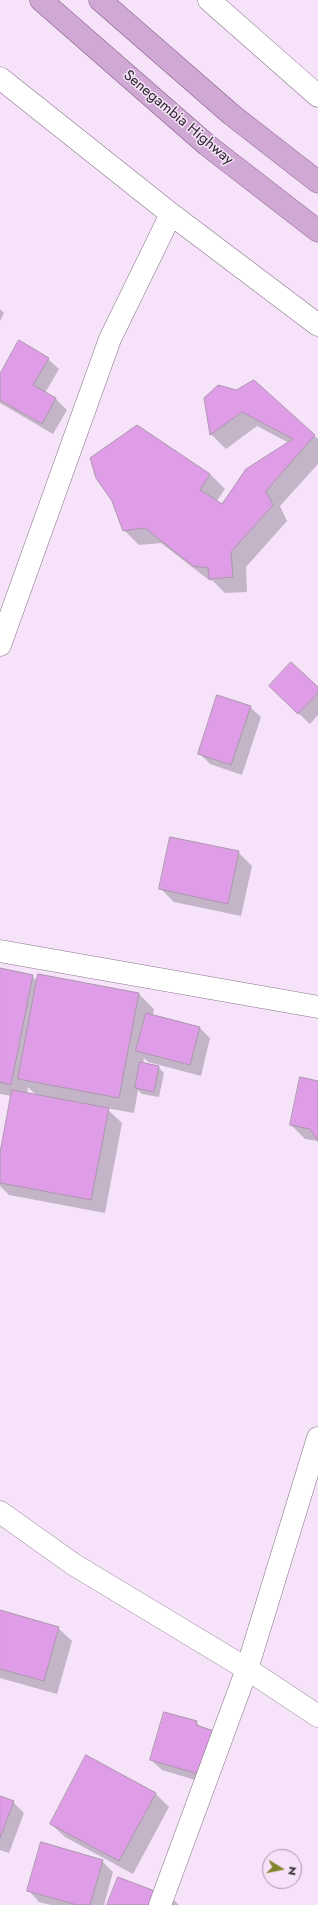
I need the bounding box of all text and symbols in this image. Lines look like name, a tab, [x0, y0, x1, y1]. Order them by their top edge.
street label: Senegambia Highway	[119, 67, 237, 169]
north arrow	[262, 1849, 302, 1889]
text: N	[284, 1865, 301, 1877]

